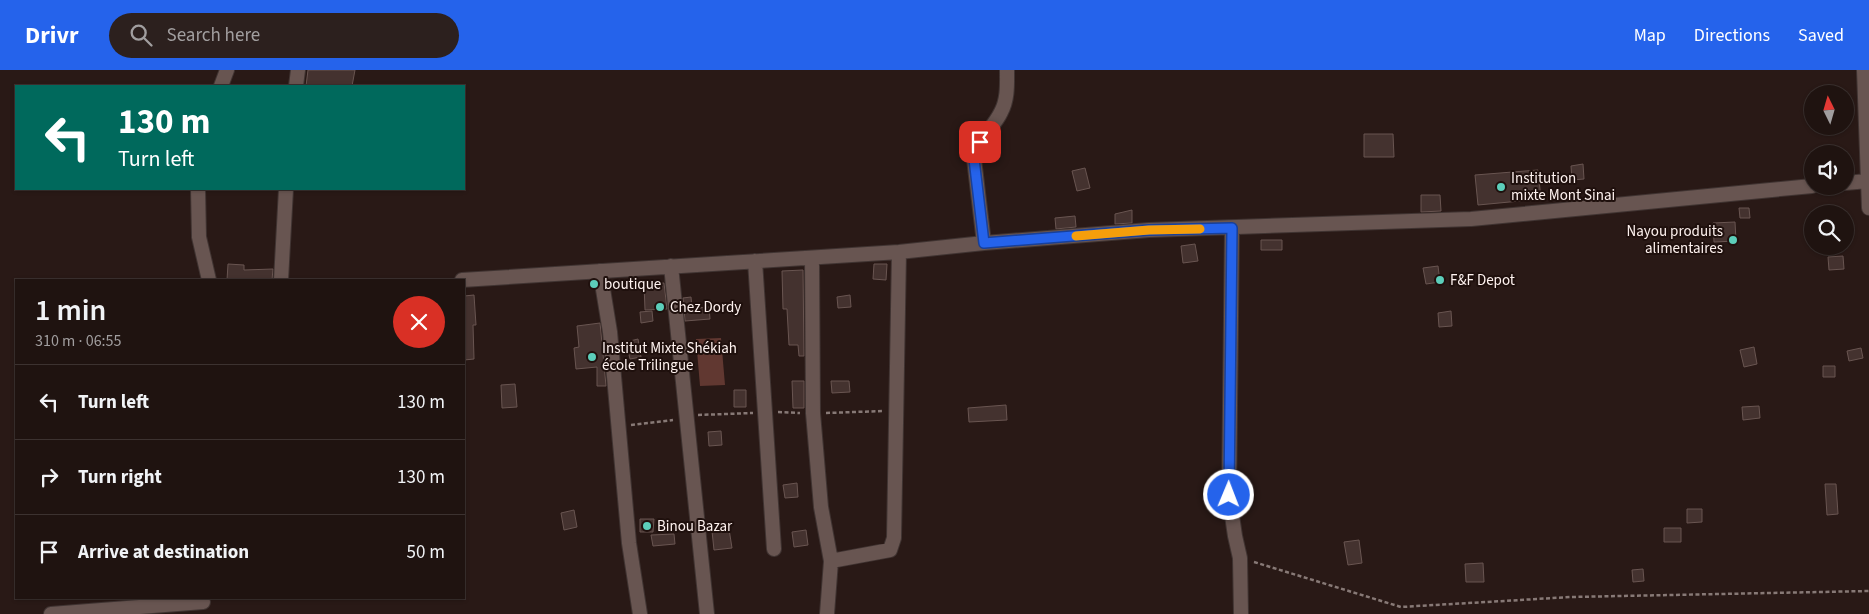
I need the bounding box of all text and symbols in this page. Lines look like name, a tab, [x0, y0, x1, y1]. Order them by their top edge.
search box	[109, 13, 459, 58]
text: Drivr	[25, 18, 79, 53]
icon: search	[127, 21, 155, 49]
text: Search here	[167, 22, 260, 49]
text: Map	[1634, 23, 1666, 48]
text: Directions	[1694, 23, 1770, 48]
text: Saved	[1798, 23, 1844, 48]
north arrow	[1804, 85, 1854, 135]
map controls	[1804, 85, 1854, 255]
text: 130 m	[118, 97, 210, 147]
icon: left	[35, 105, 100, 170]
pin	[959, 121, 1001, 163]
icon: arrive	[966, 128, 994, 156]
text: Turn left	[118, 143, 194, 175]
button: sound	[1804, 145, 1854, 195]
place label: Institution mixte Mont Sinai	[1511, 168, 1615, 206]
marker: Institution mixte Mont Sinai	[1495, 181, 1507, 193]
button: search	[1804, 205, 1854, 255]
place label: Nayou produits alimentaires	[1627, 221, 1723, 259]
marker: Nayou produits alimentaires	[1727, 234, 1739, 246]
place label: F&F Depot	[1450, 270, 1515, 291]
place label: boutique	[604, 274, 661, 295]
marker: F&F Depot	[1434, 274, 1446, 286]
marker: boutique	[588, 278, 600, 290]
text: 1 min	[35, 289, 106, 332]
button: close	[393, 296, 445, 348]
place label: Chez Dordy	[670, 297, 741, 318]
marker: Chez Dordy	[654, 301, 666, 313]
text: 310 m · 06:55	[35, 330, 122, 352]
place label: Institut Mixte Shékiah école Trilingue	[602, 338, 737, 376]
marker: Institut Mixte Shékiah école Trilingue	[586, 351, 598, 363]
icon: left	[35, 388, 63, 416]
text: Turn left	[78, 389, 149, 416]
text: 130 m	[397, 389, 445, 416]
icon: right	[35, 463, 63, 491]
text: Turn right	[78, 464, 162, 491]
text: 130 m	[397, 464, 445, 491]
position arrow	[1202, 468, 1254, 520]
place label: Binou Bazar	[657, 516, 733, 537]
marker: Binou Bazar	[641, 520, 653, 532]
icon: arrive	[35, 538, 63, 566]
text: Arrive at destination	[78, 539, 249, 566]
text: 50 m	[407, 539, 445, 566]

